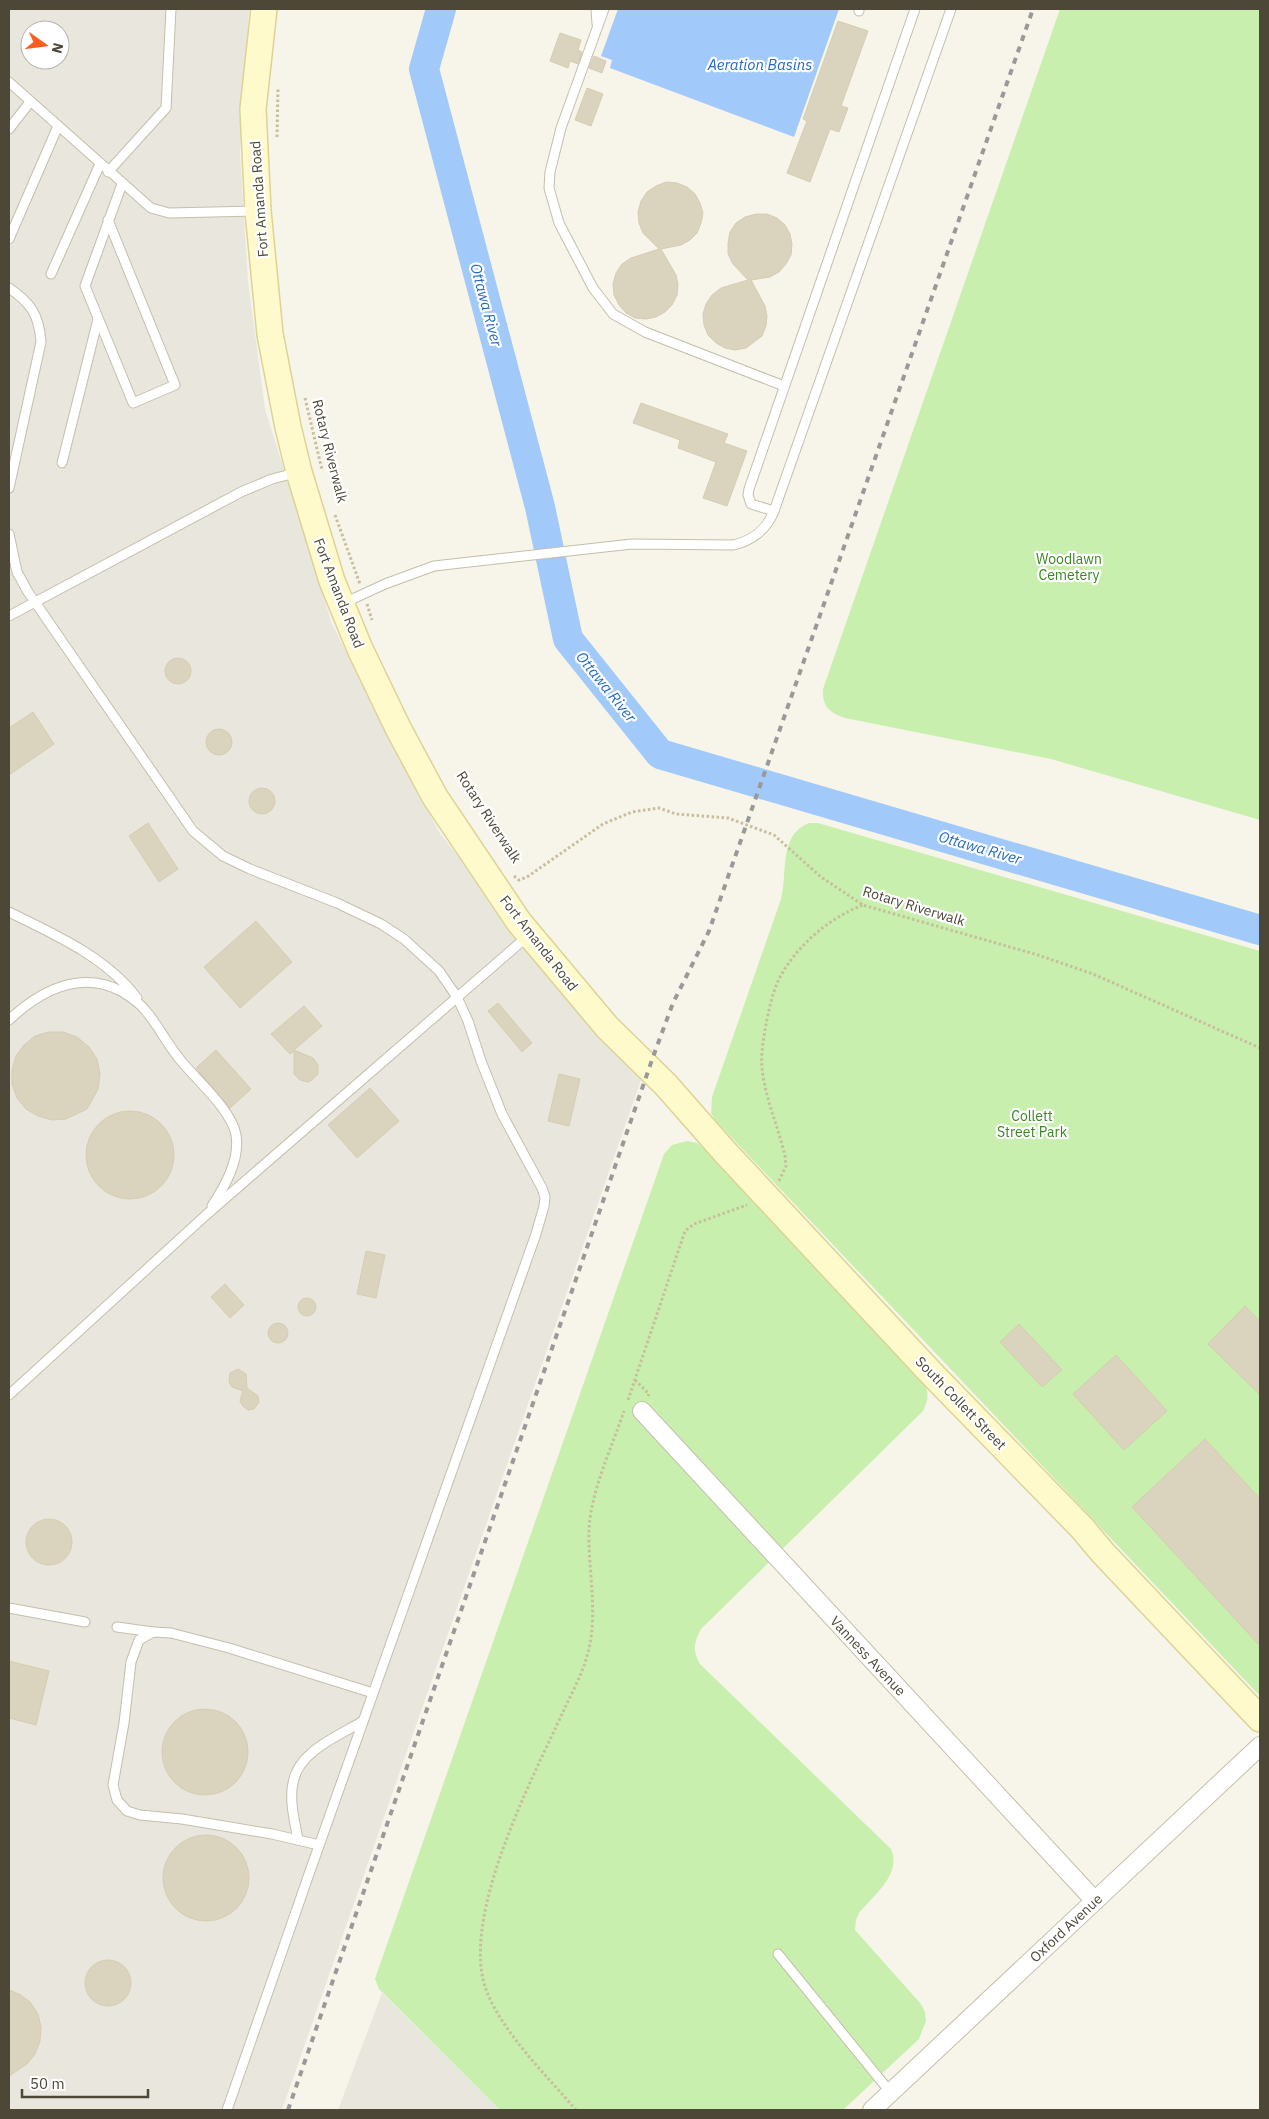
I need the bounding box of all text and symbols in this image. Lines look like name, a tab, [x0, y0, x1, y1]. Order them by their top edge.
north arrow	[20, 20, 70, 70]
text: N	[48, 41, 68, 55]
water label: Aeration Basins	[707, 55, 812, 74]
street label: Fort Amanda Road	[246, 140, 272, 258]
water label: Ottawa River	[466, 261, 507, 349]
street label: Rotary Riverwalk	[308, 397, 352, 505]
street label: Fort Amanda Road	[310, 535, 368, 651]
park label: Woodlawn Cemetery	[1036, 550, 1102, 584]
water label: Ottawa River	[572, 648, 641, 726]
street label: Rotary Riverwalk	[453, 768, 526, 867]
water label: Ottawa River	[937, 827, 1024, 869]
street label: Rotary Riverwalk	[861, 882, 968, 930]
street label: Fort Amanda Road	[496, 892, 582, 994]
park label: Collett Street Park	[997, 1107, 1068, 1141]
street label: South Collett Street	[912, 1352, 1010, 1454]
street label: Vanness Avenue	[826, 1612, 910, 1700]
street label: Oxford Avenue	[1026, 1890, 1106, 1966]
scale bar	[22, 2066, 149, 2098]
text: 50 m	[30, 2074, 65, 2093]

